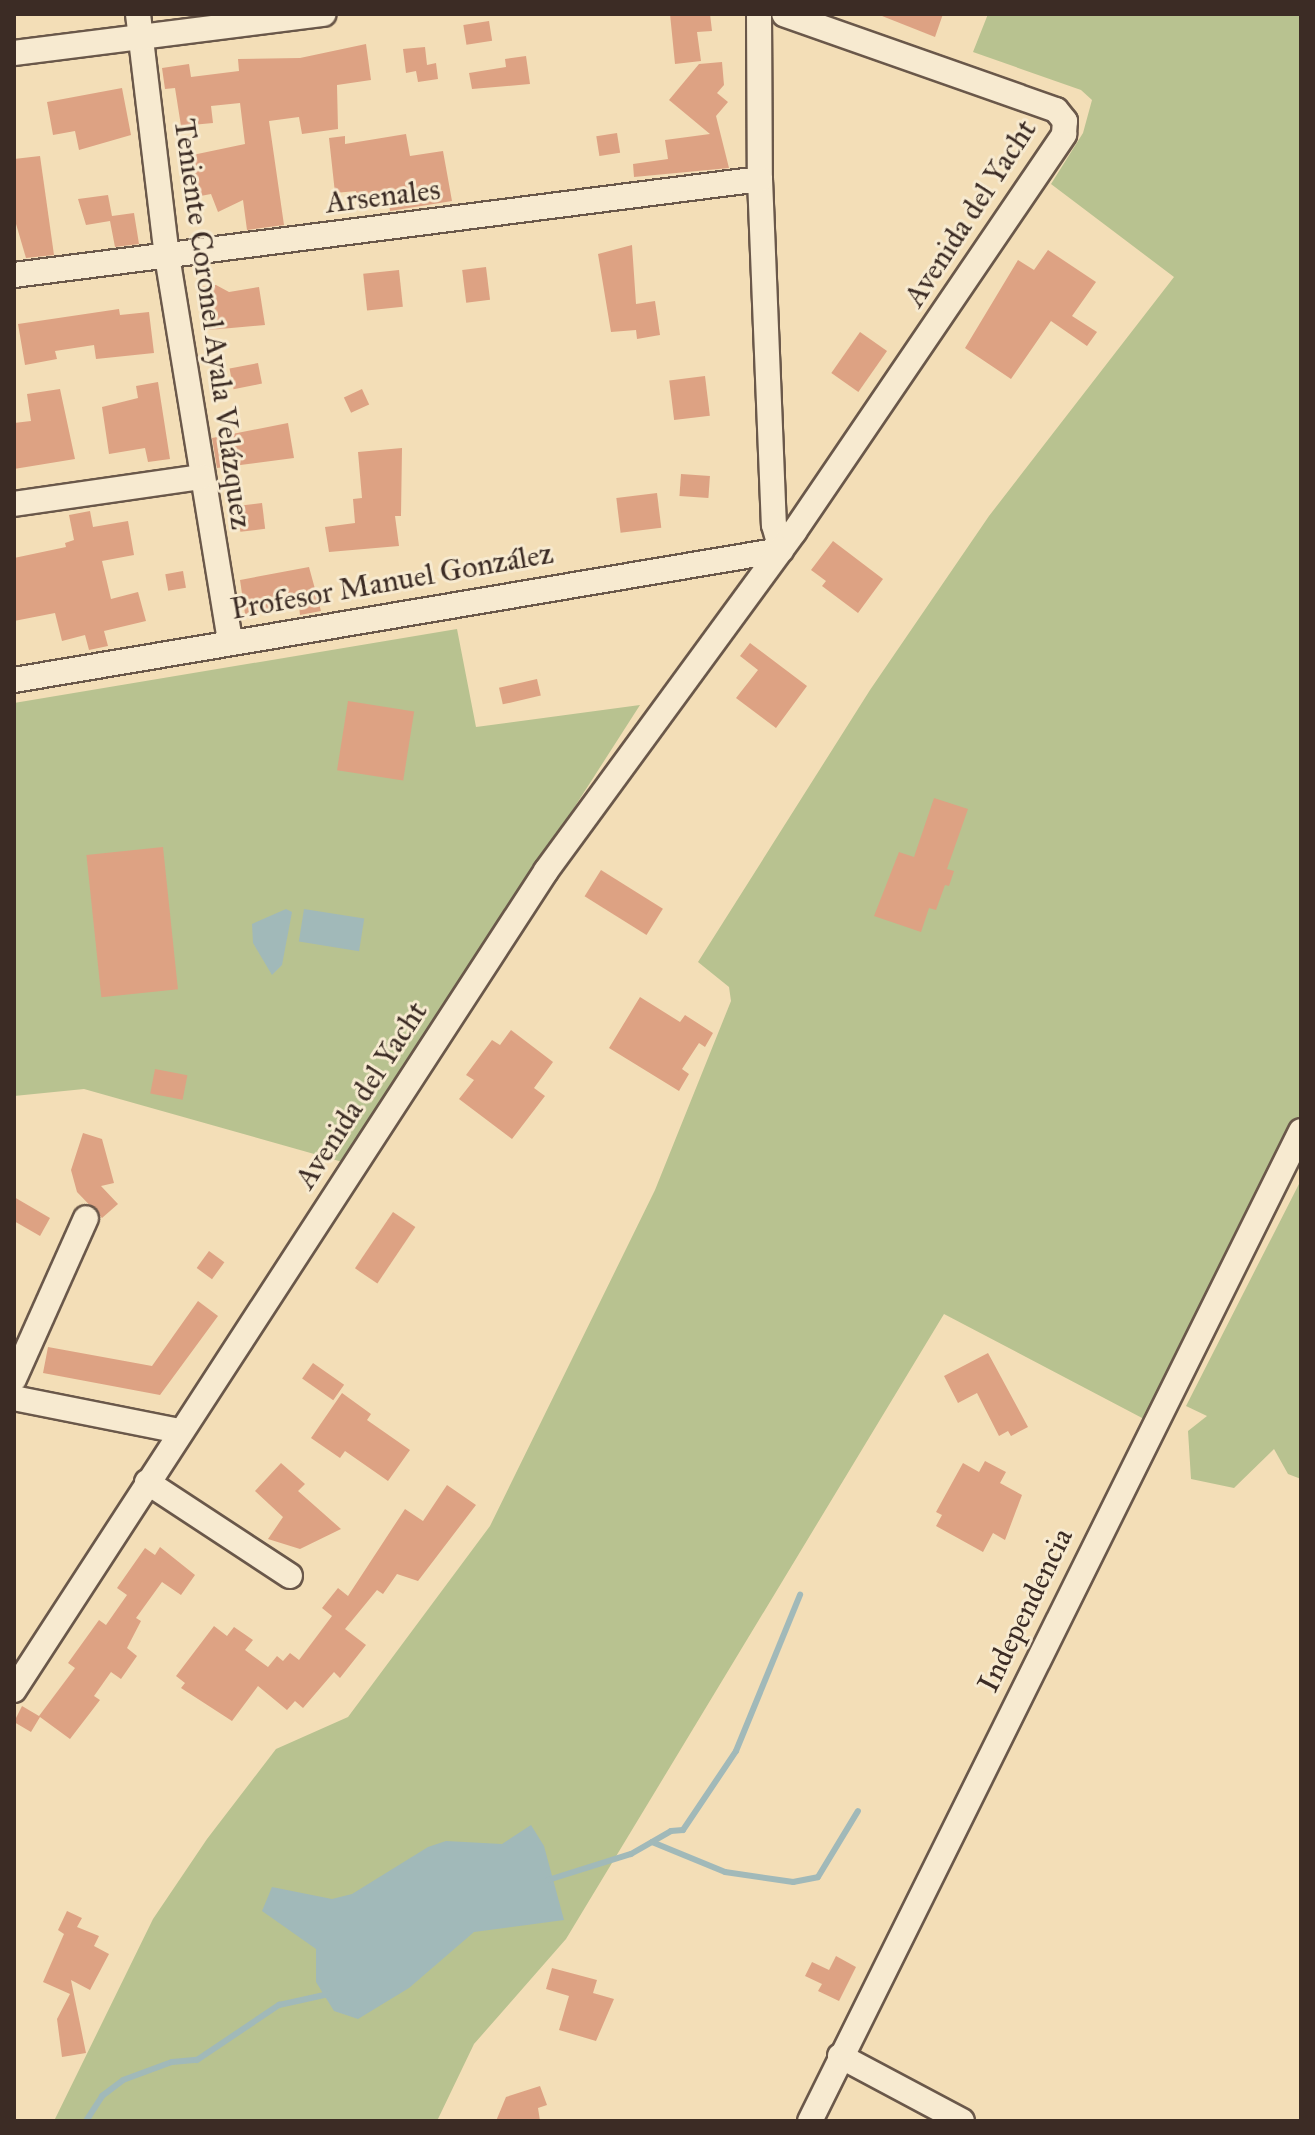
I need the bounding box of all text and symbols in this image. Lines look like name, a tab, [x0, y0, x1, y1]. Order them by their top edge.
street label: Avenida del Yacht	[896, 113, 1044, 313]
street label: Teniente Coronel Ayala Velázquez	[166, 116, 260, 532]
street label: Arsenales	[324, 171, 442, 221]
street label: Profesor Manuel González	[228, 535, 556, 627]
street label: Avenida del Yacht	[287, 995, 435, 1195]
street label: Independencia	[970, 1522, 1080, 1698]

